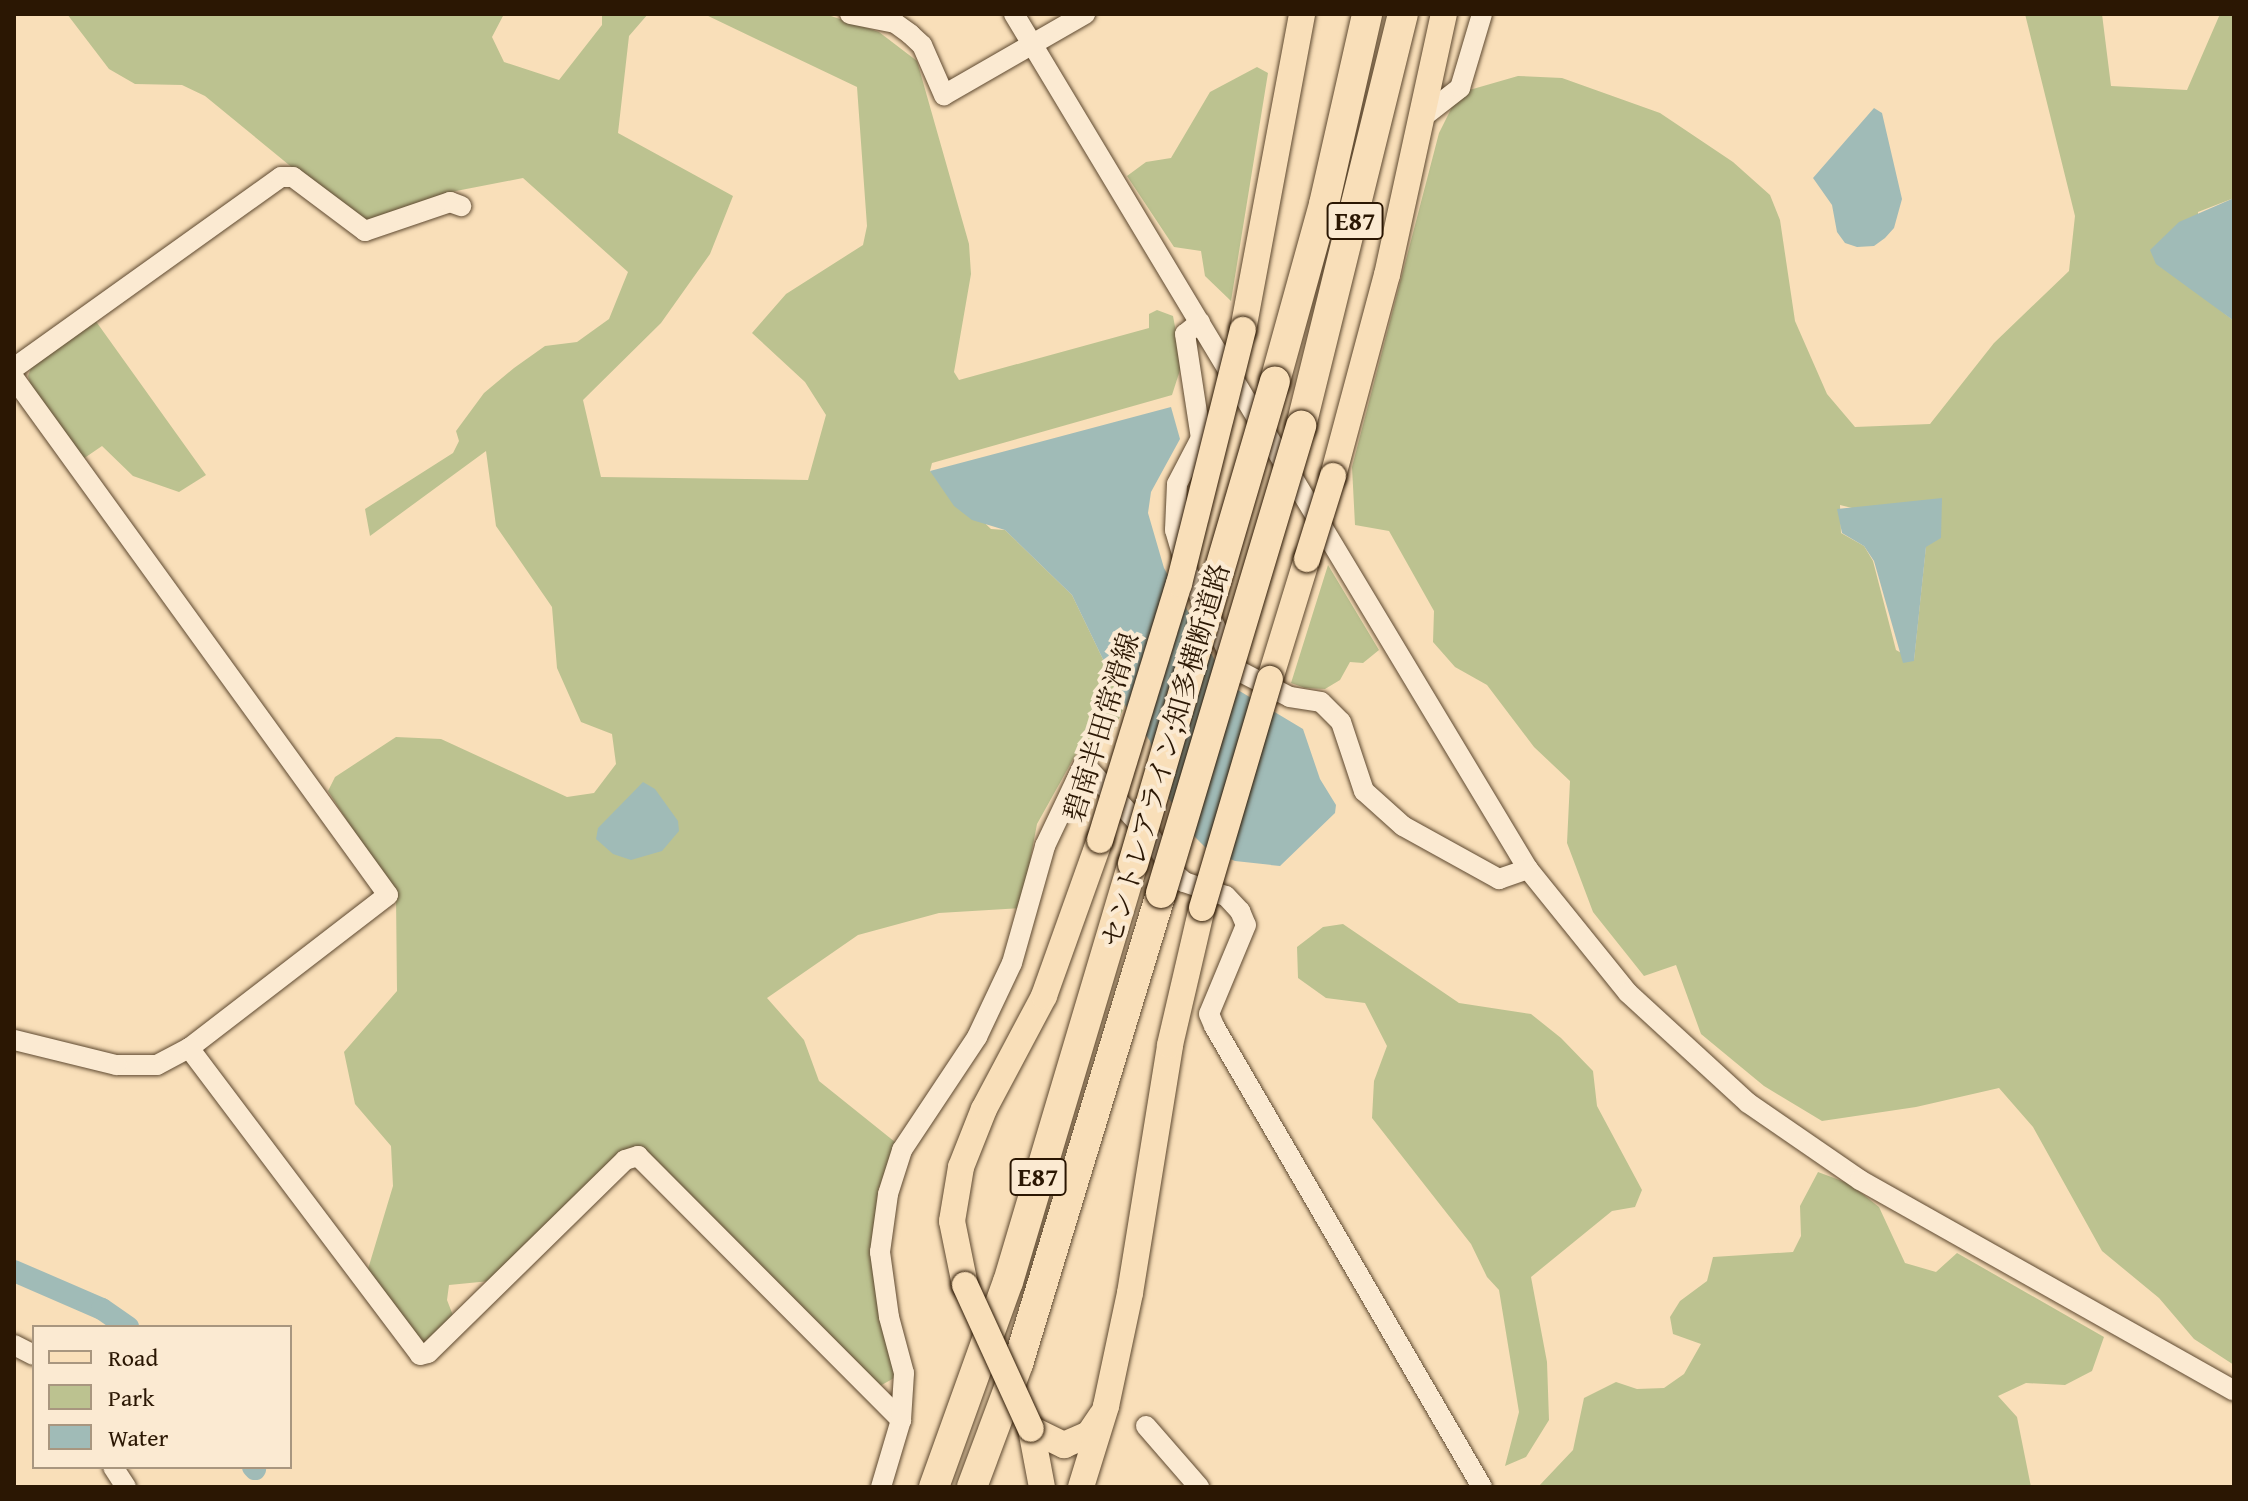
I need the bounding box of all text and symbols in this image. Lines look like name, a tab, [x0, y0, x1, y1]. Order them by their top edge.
road number: E87	[1325, 199, 1385, 243]
street label: セントレアライン;知多横断道路	[1094, 559, 1236, 951]
street label: 碧南半田常滑線	[1056, 628, 1146, 826]
road number: E87	[1008, 1155, 1068, 1199]
legend	[32, 1325, 292, 1469]
text: Road	[108, 1340, 158, 1375]
text: Park	[108, 1380, 154, 1415]
text: Water	[108, 1420, 168, 1455]

